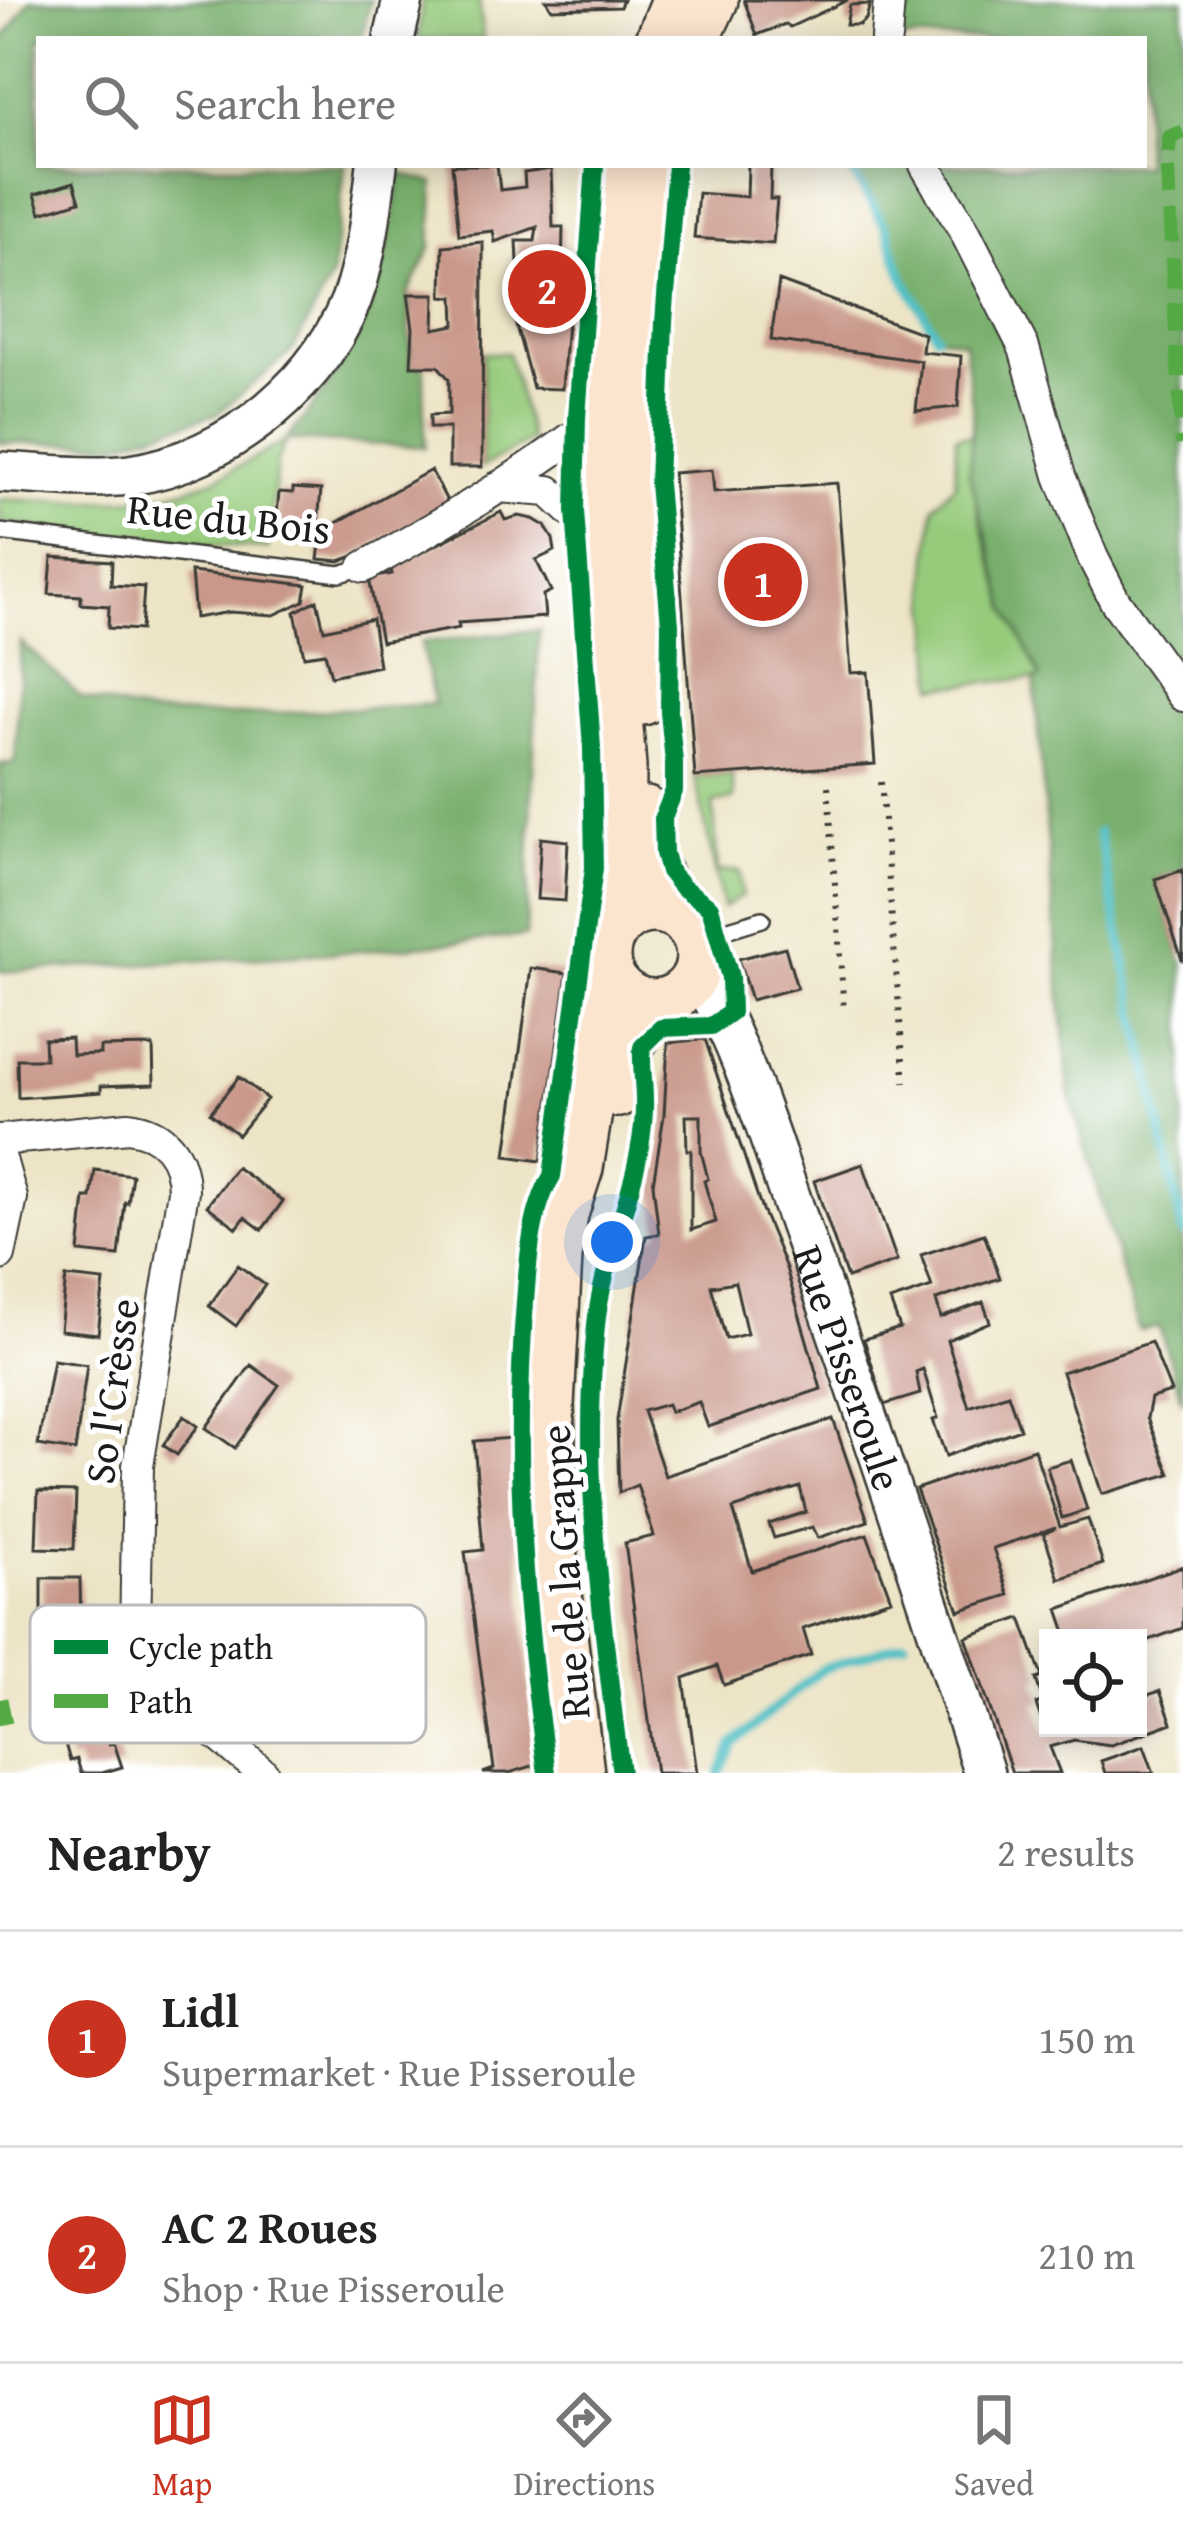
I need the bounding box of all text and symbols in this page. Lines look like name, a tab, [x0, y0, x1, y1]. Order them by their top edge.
search box	[36, 36, 1147, 168]
icon: search	[78, 69, 144, 135]
text: Search here	[174, 70, 396, 135]
pin: 2	[508, 244, 586, 334]
street label: Rue du Bois	[124, 477, 334, 559]
pin: 1	[724, 537, 802, 627]
your location	[582, 1212, 642, 1272]
street label: Rue Pisseroule	[779, 1236, 919, 1498]
street label: So l'Crèsse	[68, 1294, 154, 1488]
street label: Rue de la Grappe	[523, 1423, 605, 1721]
legend	[30, 1605, 426, 1743]
text: Cycle path	[129, 1623, 274, 1671]
map controls	[1039, 1629, 1147, 1737]
button: locate	[1039, 1629, 1147, 1737]
text: Path	[129, 1677, 193, 1725]
text: Nearby	[48, 1814, 211, 1889]
text: 2 results	[997, 1823, 1135, 1880]
text: Lidl	[162, 1978, 239, 2043]
text: 1	[77, 2010, 97, 2067]
text: 150 m	[1038, 2010, 1135, 2067]
text: Supermarket · Rue Pisseroule	[162, 2043, 636, 2100]
text: AC 2 Roues	[162, 2194, 378, 2259]
text: 2	[77, 2226, 97, 2283]
text: 210 m	[1038, 2226, 1135, 2283]
text: Shop · Rue Pisseroule	[162, 2259, 505, 2316]
tab: Map	[149, 2387, 215, 2507]
tab: Directions	[514, 2387, 655, 2507]
tab: Saved	[954, 2387, 1034, 2507]

